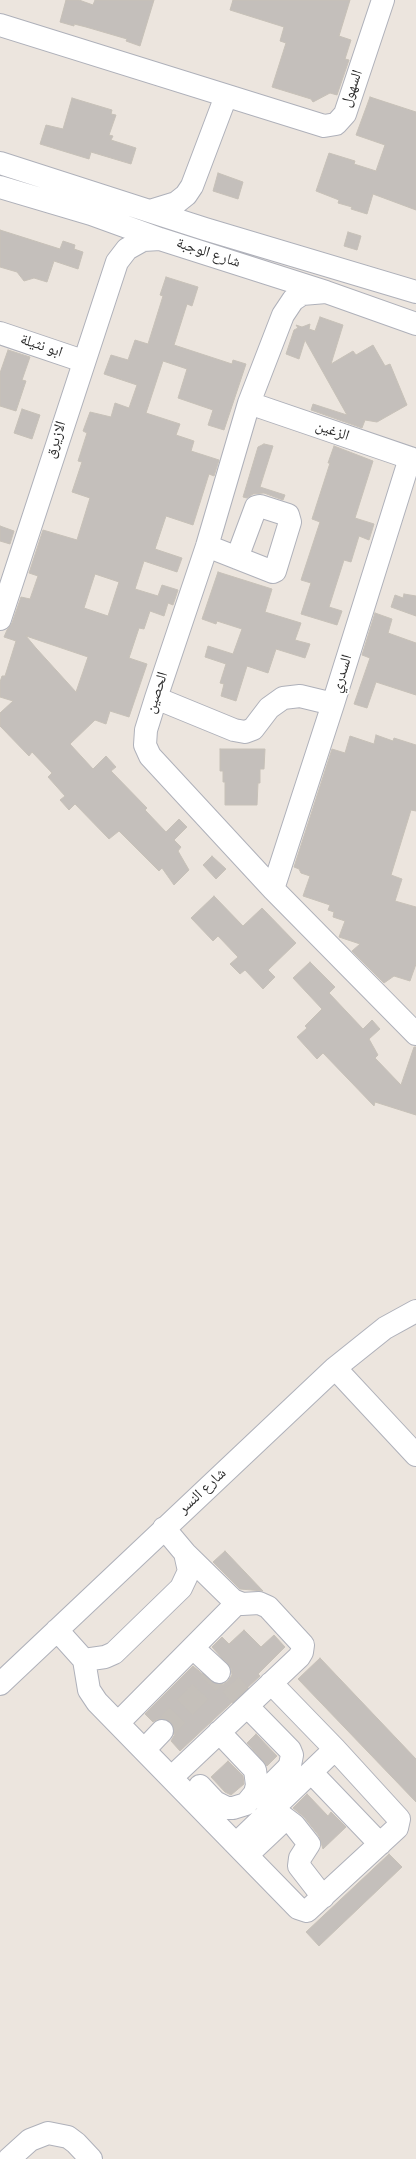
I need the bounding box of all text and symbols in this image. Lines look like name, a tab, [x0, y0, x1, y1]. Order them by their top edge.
street label: السهول	[338, 68, 368, 110]
street label: شارع الوجبة	[174, 235, 242, 273]
street label: ابو نثيلة	[17, 331, 65, 363]
street label: الزغين	[313, 418, 351, 446]
street label: الازيرق	[43, 419, 71, 461]
street label: السدري	[329, 653, 357, 695]
street label: الحصين	[143, 670, 173, 716]
street label: شارع النسر	[175, 1465, 231, 1519]

